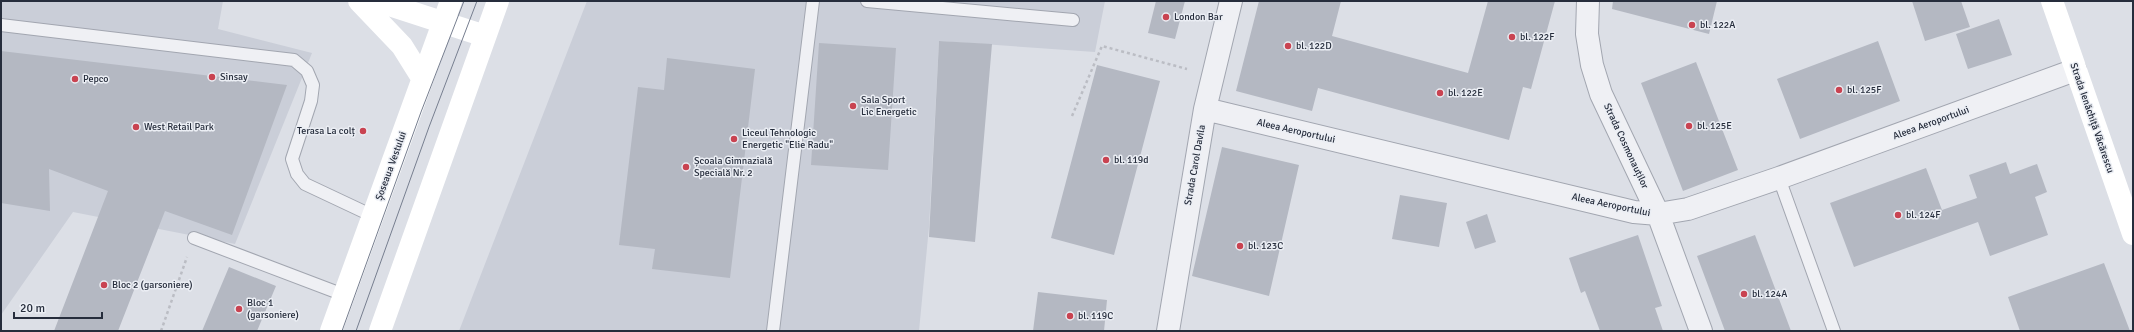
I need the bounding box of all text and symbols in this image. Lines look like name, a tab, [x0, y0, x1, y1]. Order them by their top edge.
place label: London Bar	[1174, 11, 1223, 23]
marker: London Bar	[1161, 12, 1171, 22]
place label: bl. 122A	[1700, 19, 1735, 31]
marker: bl. 122A	[1687, 20, 1697, 30]
place label: bl. 122F	[1520, 31, 1554, 43]
marker: bl. 122F	[1507, 32, 1517, 42]
place label: bl. 122D	[1296, 40, 1332, 52]
marker: bl. 122D	[1283, 41, 1293, 51]
street label: Strada Ienăchiță Văcărescu	[2068, 61, 2116, 175]
place label: Sinsay	[220, 71, 248, 83]
marker: Sinsay	[207, 72, 217, 82]
place label: Pepco	[83, 73, 109, 85]
marker: Pepco	[70, 74, 80, 84]
place label: bl. 125F	[1847, 84, 1881, 96]
marker: bl. 125F	[1834, 85, 1844, 95]
place label: bl. 122E	[1448, 87, 1483, 99]
marker: bl. 122E	[1435, 88, 1445, 98]
place label: Sala Sport Lic Energetic	[861, 94, 917, 118]
marker: Sala Sport Lic Energetic	[848, 101, 858, 111]
street label: Strada Cosmonauților	[1601, 101, 1651, 191]
street label: Aleea Aeroportului	[1891, 104, 1971, 142]
street label: Aleea Aeroportului	[1256, 116, 1336, 146]
place label: bl. 125E	[1697, 120, 1732, 132]
place label: West Retail Park	[144, 121, 214, 133]
marker: bl. 125E	[1684, 121, 1694, 131]
marker: West Retail Park	[131, 122, 141, 132]
street label: Strada Carol Davila	[1182, 124, 1208, 206]
place label: Terasa La colț	[297, 125, 355, 137]
marker: Terasa La colț	[358, 126, 368, 136]
place label: Liceul Tehnologic Energetic "Elie Radu"	[742, 127, 833, 151]
street label: Șoseaua Vestului	[373, 130, 409, 202]
marker: Liceul Tehnologic Energetic "Elie Radu"	[729, 134, 739, 144]
place label: bl. 119d	[1114, 154, 1149, 166]
place label: Școala Gimnazială Specială Nr. 2	[694, 155, 773, 179]
marker: bl. 119d	[1101, 155, 1111, 165]
marker: Școala Gimnazială Specială Nr. 2	[681, 162, 691, 172]
street label: Aleea Aeroportului	[1571, 191, 1651, 219]
place label: bl. 124F	[1906, 209, 1940, 221]
marker: bl. 124F	[1893, 210, 1903, 220]
place label: bl. 123C	[1248, 240, 1283, 252]
marker: bl. 123C	[1235, 241, 1245, 251]
place label: Bloc 2 (garsoniere)	[112, 279, 193, 291]
marker: Bloc 2 (garsoniere)	[99, 280, 109, 290]
place label: bl. 124A	[1752, 288, 1787, 300]
marker: bl. 124A	[1739, 289, 1749, 299]
scale bar	[14, 294, 102, 320]
place label: Bloc 1 (garsoniere)	[247, 297, 299, 321]
text: 20 m	[20, 301, 45, 316]
marker: Bloc 1 (garsoniere)	[234, 304, 244, 314]
place label: bl. 119C	[1078, 310, 1113, 322]
marker: bl. 119C	[1065, 311, 1075, 321]

